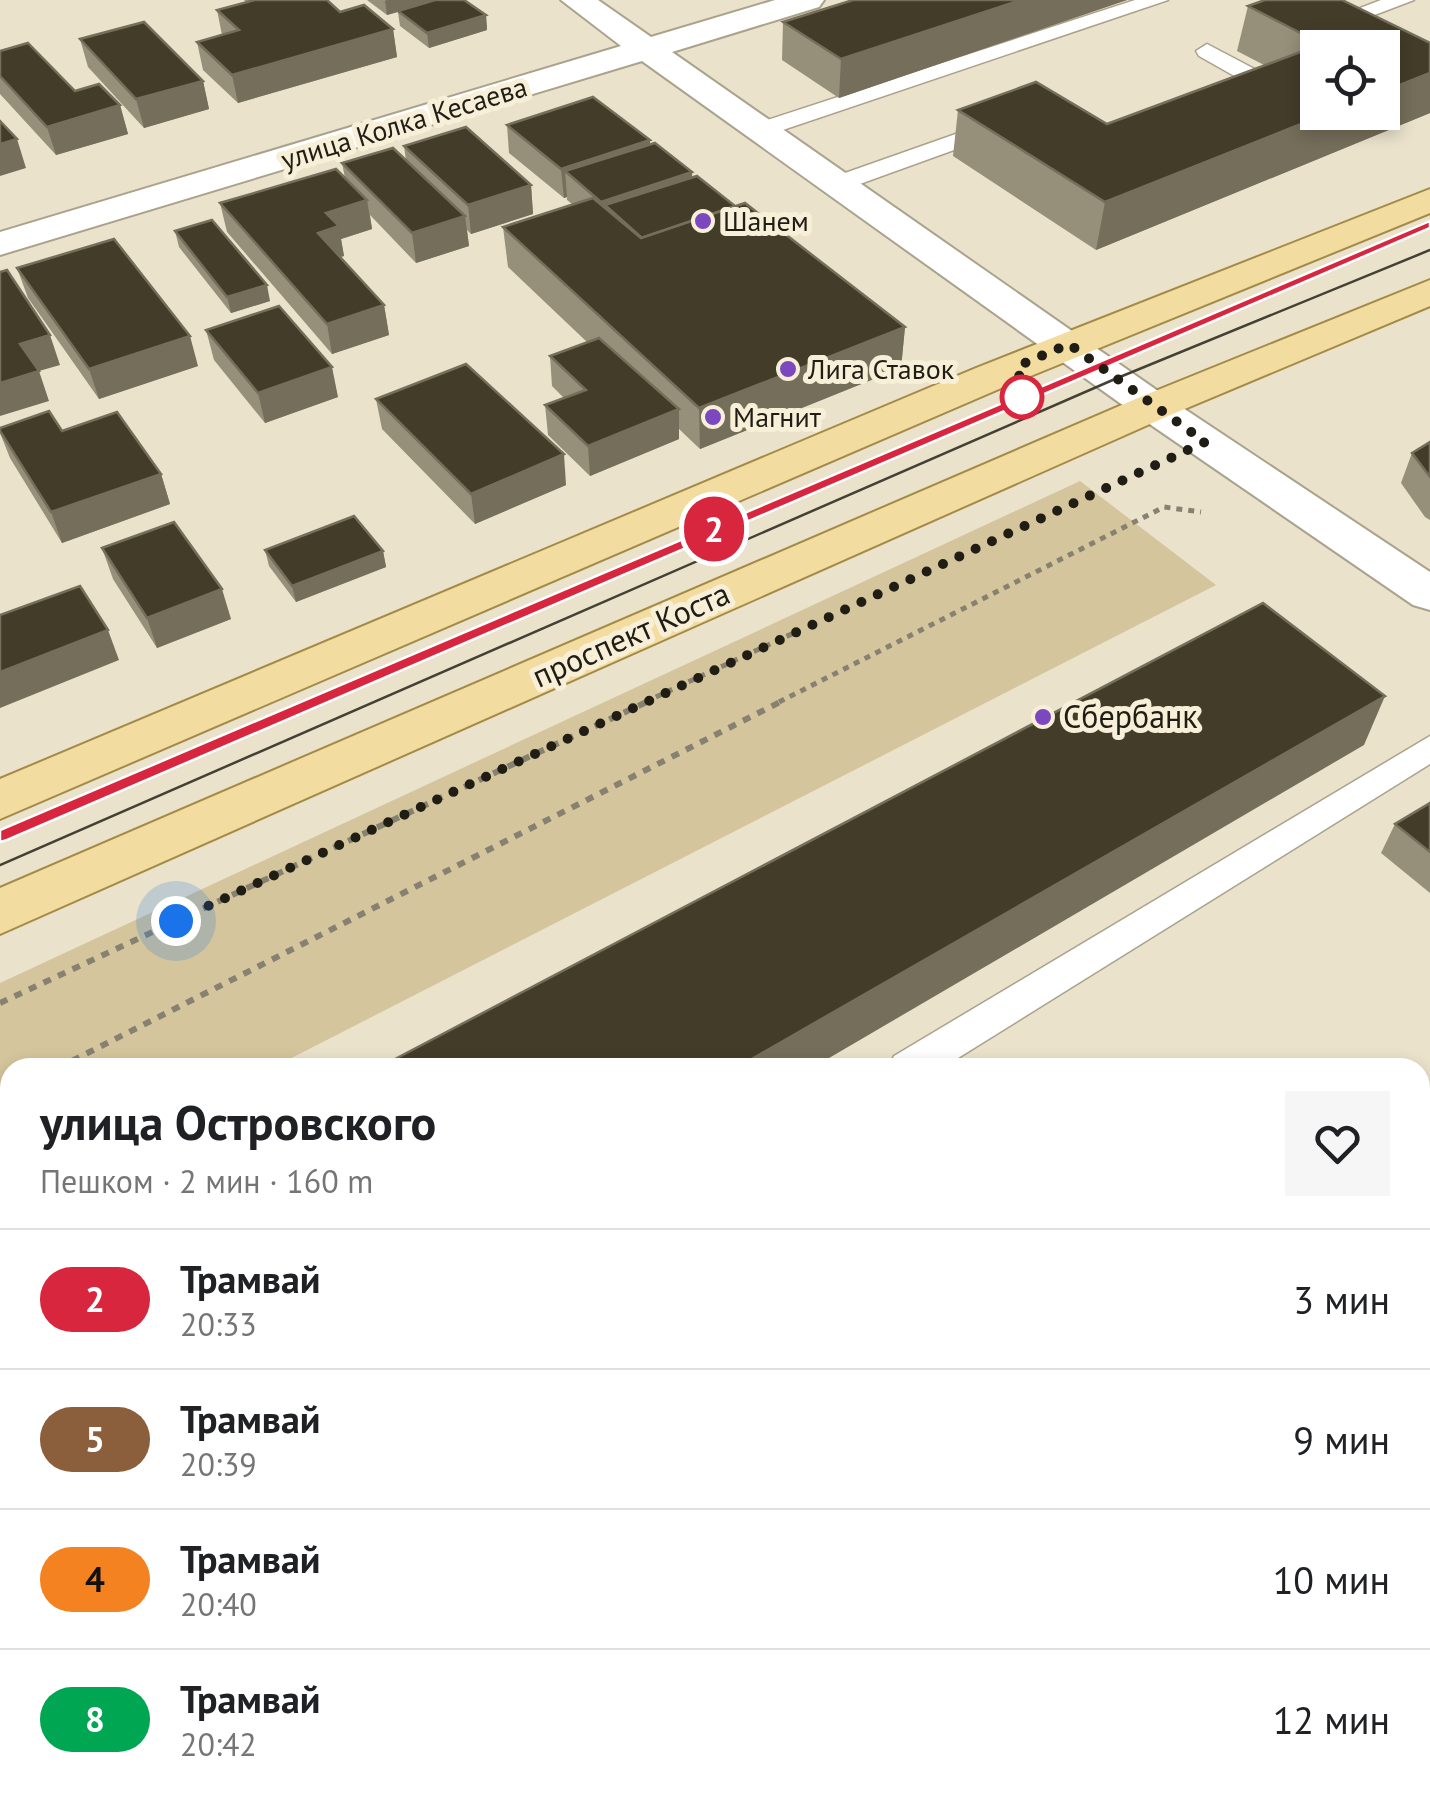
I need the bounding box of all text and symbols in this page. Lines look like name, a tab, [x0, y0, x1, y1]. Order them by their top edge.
map controls	[1300, 30, 1400, 130]
button: locate	[1300, 30, 1400, 130]
street label: улица Колка Кесаева	[276, 67, 531, 178]
place label: Шанем	[723, 202, 809, 239]
marker: Шанем	[692, 210, 714, 232]
place label: Лига Ставок	[807, 350, 955, 387]
marker: Лига Ставок	[777, 358, 799, 380]
unlabelled marker	[1001, 376, 1043, 418]
place label: Магнит	[733, 398, 822, 435]
marker: Магнит	[702, 406, 724, 428]
line badge: 2	[682, 496, 746, 562]
text: 2	[704, 506, 724, 552]
street label: проспект Коста	[525, 572, 736, 696]
place label: Сбербанк	[1063, 695, 1198, 737]
marker: Сбербанк	[1032, 706, 1054, 728]
your location	[151, 896, 201, 946]
text: улица Островского	[40, 1091, 436, 1153]
button: heart	[1285, 1091, 1390, 1196]
text: Пешком · 2 мин · 160 m	[40, 1160, 373, 1202]
text: Трамвай	[180, 1254, 321, 1303]
text: 3 мин	[1293, 1275, 1390, 1324]
text: 2	[85, 1276, 105, 1322]
text: 20:33	[180, 1303, 257, 1345]
text: Трамвай	[180, 1394, 321, 1443]
text: 9 мин	[1293, 1415, 1390, 1464]
text: 5	[85, 1416, 105, 1462]
text: 20:39	[180, 1443, 257, 1485]
text: Трамвай	[180, 1534, 321, 1583]
text: 10 мин	[1273, 1555, 1390, 1604]
text: 4	[85, 1556, 105, 1602]
text: 20:40	[180, 1583, 257, 1625]
text: Трамвай	[180, 1674, 321, 1723]
text: 12 мин	[1273, 1695, 1390, 1744]
text: 8	[85, 1696, 105, 1742]
text: 20:42	[180, 1723, 257, 1765]

